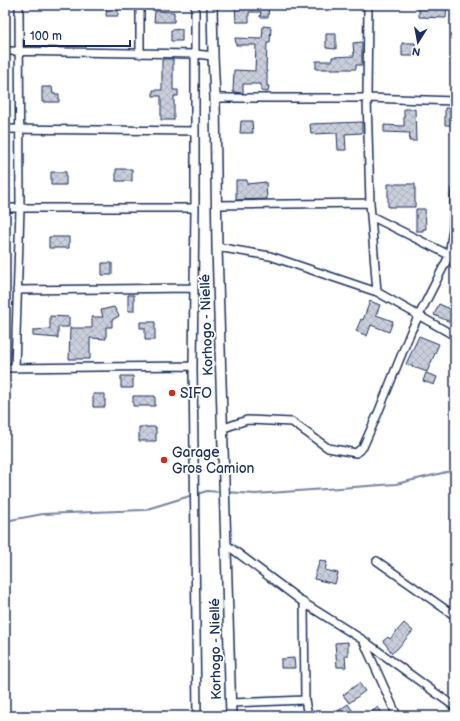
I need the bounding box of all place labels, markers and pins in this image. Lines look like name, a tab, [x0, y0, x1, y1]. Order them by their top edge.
place label: SIFO	[180, 385, 212, 402]
marker: SIFO	[167, 388, 177, 398]
place label: Garage Gros Camion	[172, 444, 255, 477]
marker: Garage Gros Camion	[159, 455, 169, 465]

